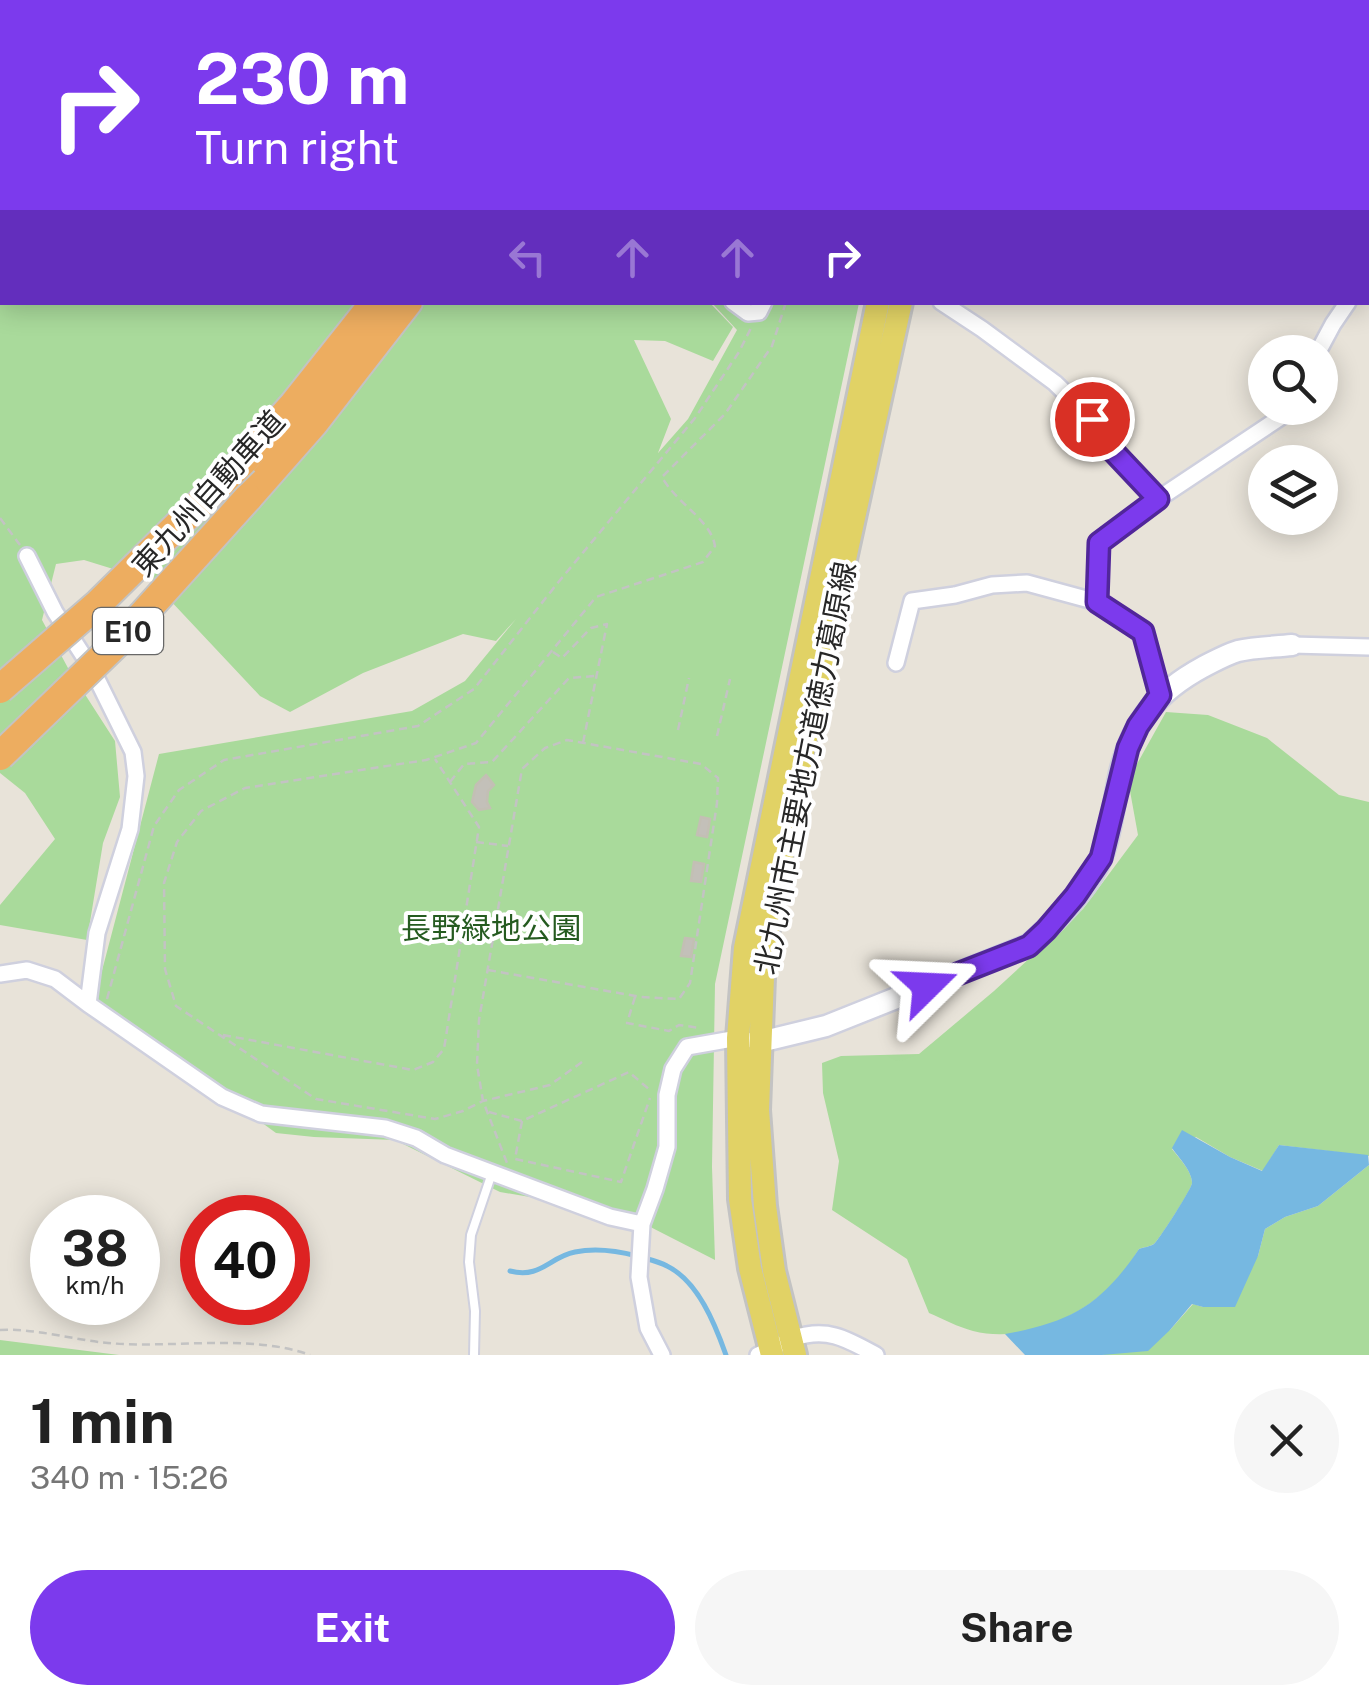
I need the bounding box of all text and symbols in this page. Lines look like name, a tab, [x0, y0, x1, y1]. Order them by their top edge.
text: 230 m	[195, 37, 409, 120]
icon: right	[30, 40, 160, 170]
text: Turn right	[195, 121, 399, 174]
icon: left	[500, 230, 555, 285]
icon: ahead	[605, 230, 660, 285]
icon: ahead	[710, 230, 765, 285]
icon: right	[815, 230, 870, 285]
map controls	[1248, 335, 1338, 535]
button: search	[1248, 335, 1338, 425]
pin	[1050, 377, 1135, 462]
icon: arrive	[1065, 392, 1120, 447]
street label: 東九州自動車道	[124, 403, 292, 583]
button: layers	[1248, 445, 1338, 535]
street label: 北九州市主要地方道徳力葛原線	[747, 558, 863, 978]
road number: E10	[93, 608, 163, 654]
park label: 長野緑地公園	[401, 910, 581, 946]
position arrow	[875, 934, 979, 1038]
speed limit sign: 40	[180, 1195, 310, 1325]
text: 38	[62, 1218, 128, 1277]
text: km/h	[66, 1270, 124, 1300]
text: 1 min	[30, 1386, 175, 1457]
button: close	[1234, 1388, 1339, 1493]
text: 340 m · 15:26	[30, 1459, 228, 1496]
button: Exit	[30, 1570, 675, 1685]
button: Share	[695, 1570, 1339, 1685]

